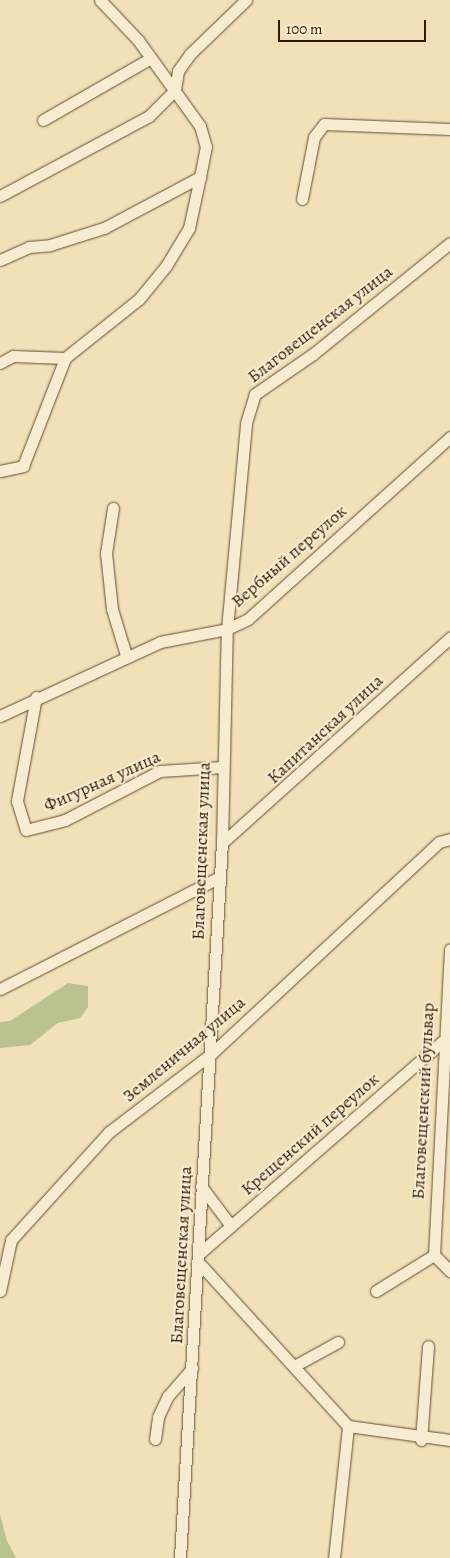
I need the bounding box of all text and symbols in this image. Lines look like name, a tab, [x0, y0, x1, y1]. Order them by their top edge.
scale bar	[280, 10, 428, 42]
text: 100 m	[286, 19, 323, 39]
street label: Благовещенская улица	[243, 261, 397, 387]
street label: Вербный переулок	[227, 500, 351, 612]
street label: Капитанская улица	[263, 670, 387, 788]
street label: Фигурная улица	[40, 746, 164, 816]
street label: Благовещенская улица	[187, 762, 215, 940]
street label: Земленичная улица	[118, 991, 250, 1107]
street label: Благовещенский бульвар	[407, 1002, 439, 1200]
street label: Крещенский переулок	[237, 1068, 383, 1200]
street label: Благовещенская улица	[166, 1166, 196, 1344]

